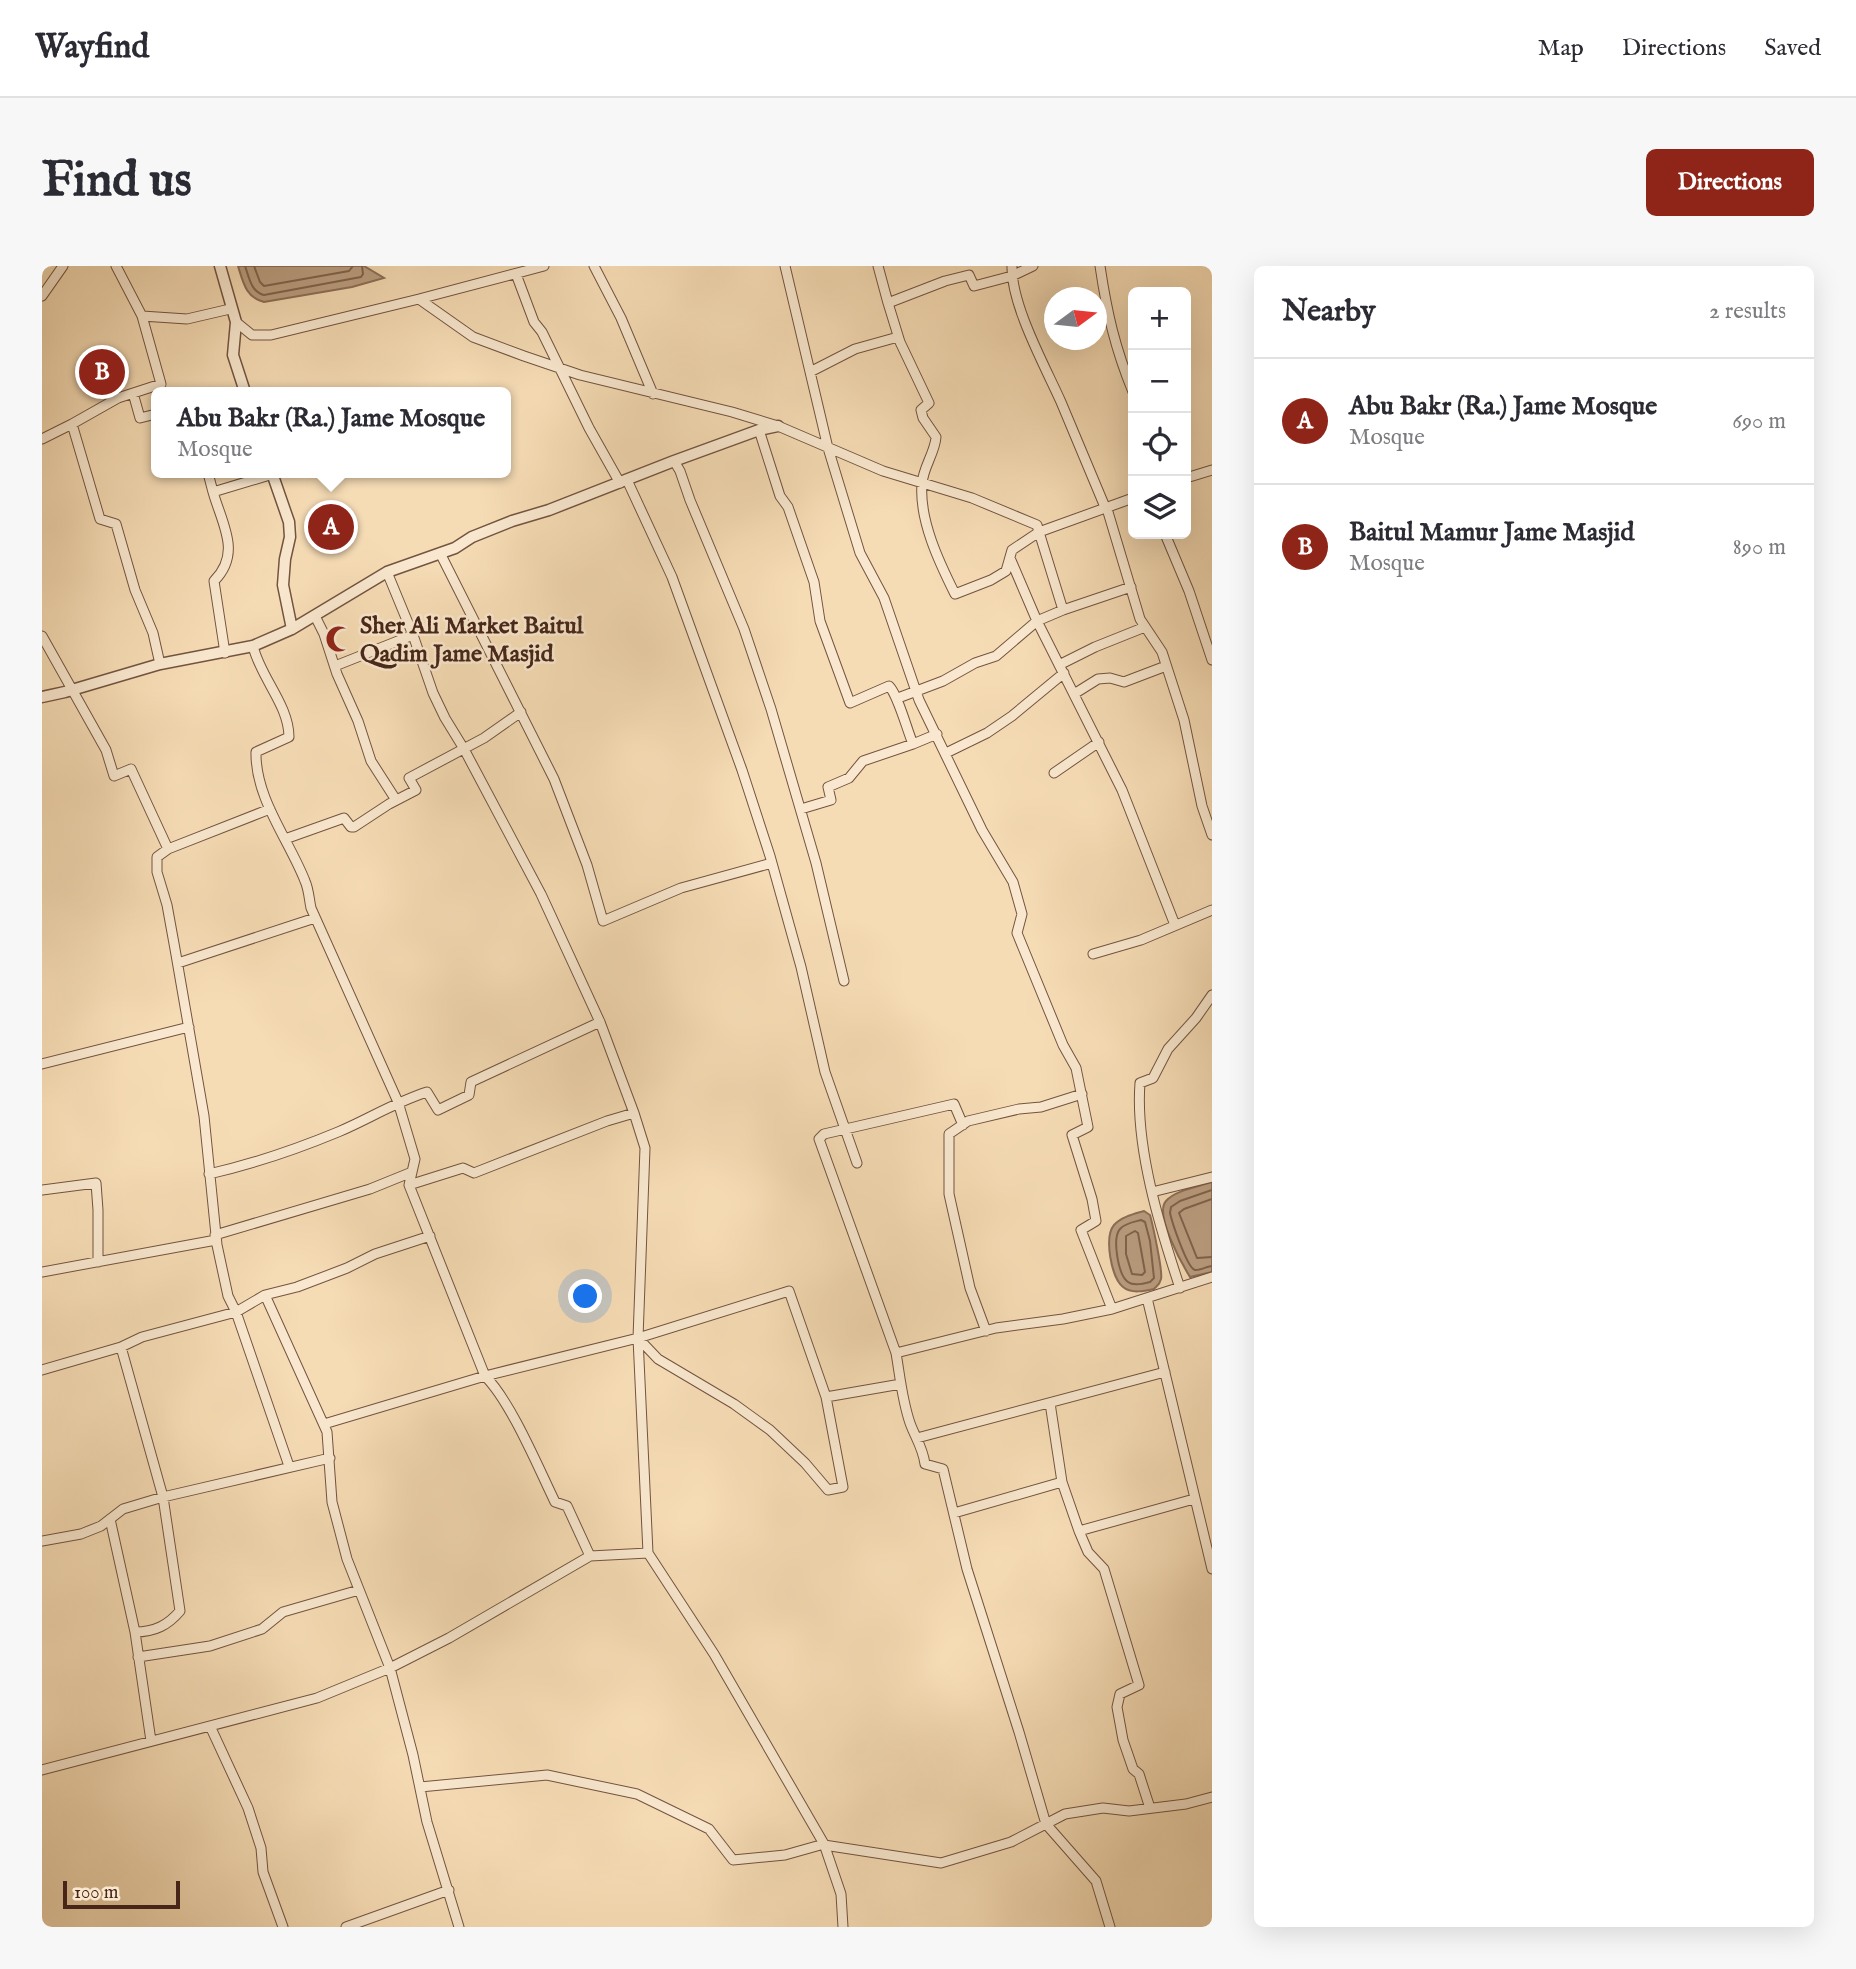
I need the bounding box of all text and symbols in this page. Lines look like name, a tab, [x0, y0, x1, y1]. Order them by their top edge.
text: Wayfind	[35, 27, 149, 69]
text: Map	[1538, 33, 1584, 64]
text: Directions	[1622, 33, 1726, 64]
text: Saved	[1764, 33, 1821, 64]
button: Directions	[1646, 149, 1814, 216]
text: Find us	[42, 151, 192, 213]
north arrow	[1044, 287, 1107, 350]
map controls	[1128, 287, 1191, 539]
button: +	[1128, 287, 1191, 350]
text: Nearby	[1282, 293, 1375, 331]
text: 2 results	[1709, 297, 1786, 326]
pin: B	[79, 346, 125, 398]
button: −	[1128, 350, 1191, 413]
popup	[151, 387, 511, 478]
text: Abu Bakr (Ra.) Jame Mosque	[1349, 390, 1657, 423]
text: Abu Bakr (Ra.) Jame Mosque	[177, 402, 485, 435]
text: A	[1297, 407, 1313, 436]
text: 690 m	[1732, 407, 1786, 436]
button: locate	[1128, 413, 1191, 476]
text: Mosque	[1349, 423, 1425, 452]
text: Mosque	[177, 435, 253, 464]
button: layers	[1128, 476, 1191, 539]
pin: A	[308, 501, 354, 553]
text: Baitul Mamur Jame Masjid	[1349, 516, 1634, 549]
text: B	[1297, 533, 1313, 562]
text: 890 m	[1733, 533, 1786, 562]
text: Mosque	[1349, 549, 1425, 578]
place label: Sher Ali Market Baitul Qadim Jame Masjid	[360, 611, 584, 670]
mosque icon: Sher Ali Market Baitul Qadim Jame Masjid	[324, 624, 354, 654]
your location	[568, 1279, 602, 1313]
scale bar	[63, 1878, 180, 1910]
text: 100 m	[74, 1881, 118, 1905]

